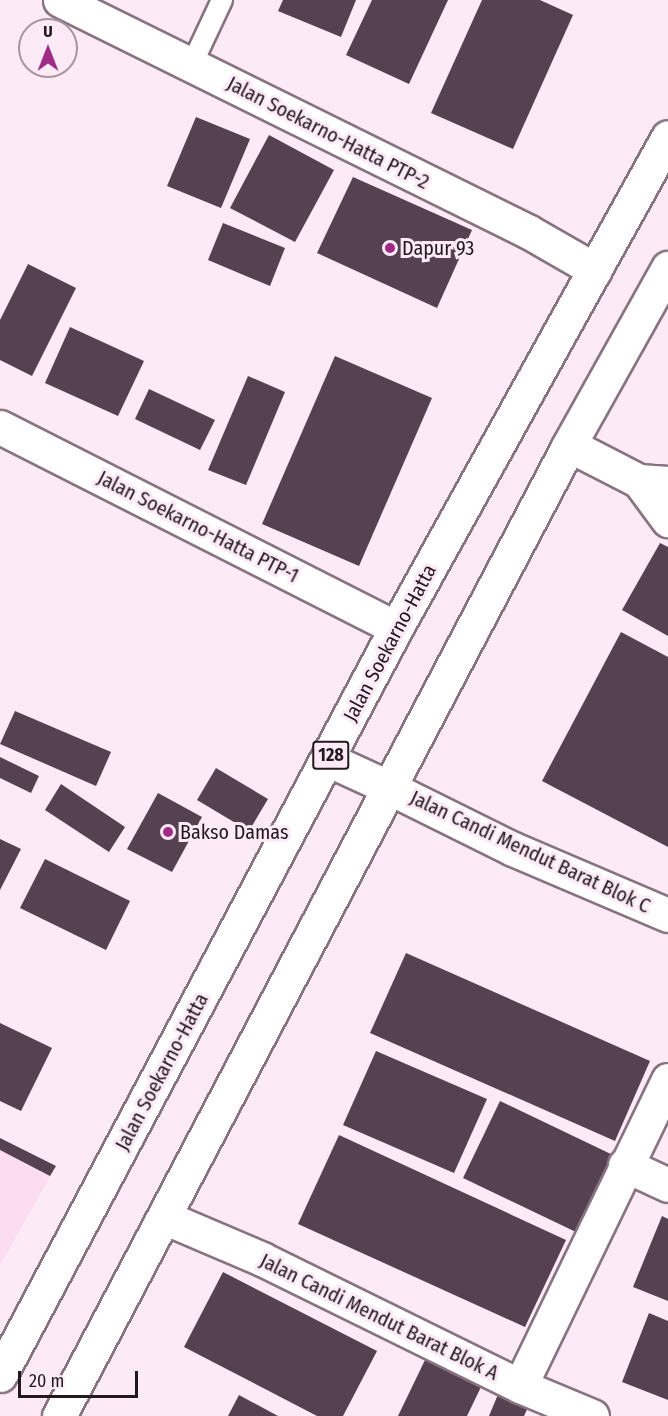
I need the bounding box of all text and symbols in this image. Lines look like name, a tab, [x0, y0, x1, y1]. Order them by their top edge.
north arrow	[18, 18, 78, 78]
text: U	[43, 22, 53, 41]
street label: Jalan Soekarno-Hatta PTP-2	[223, 72, 433, 194]
place label: Dapur 93	[402, 236, 474, 260]
marker: Dapur 93	[383, 241, 397, 255]
street label: Jalan Soekarno-Hatta PTP-1	[93, 466, 303, 588]
street label: Jalan Soekarno-Hatta	[338, 560, 442, 726]
road number: 128	[312, 740, 350, 770]
street label: Jalan Candi Mendut Barat Blok C	[406, 786, 654, 918]
place label: Bakso Damas	[180, 820, 289, 844]
marker: Bakso Damas	[161, 825, 175, 839]
street label: Jalan Soekarno-Hatta	[110, 989, 214, 1155]
street label: Jalan Candi Mendut Barat Blok A	[256, 1249, 502, 1385]
scale bar	[21, 1359, 141, 1397]
text: 20 m	[29, 1370, 64, 1392]

